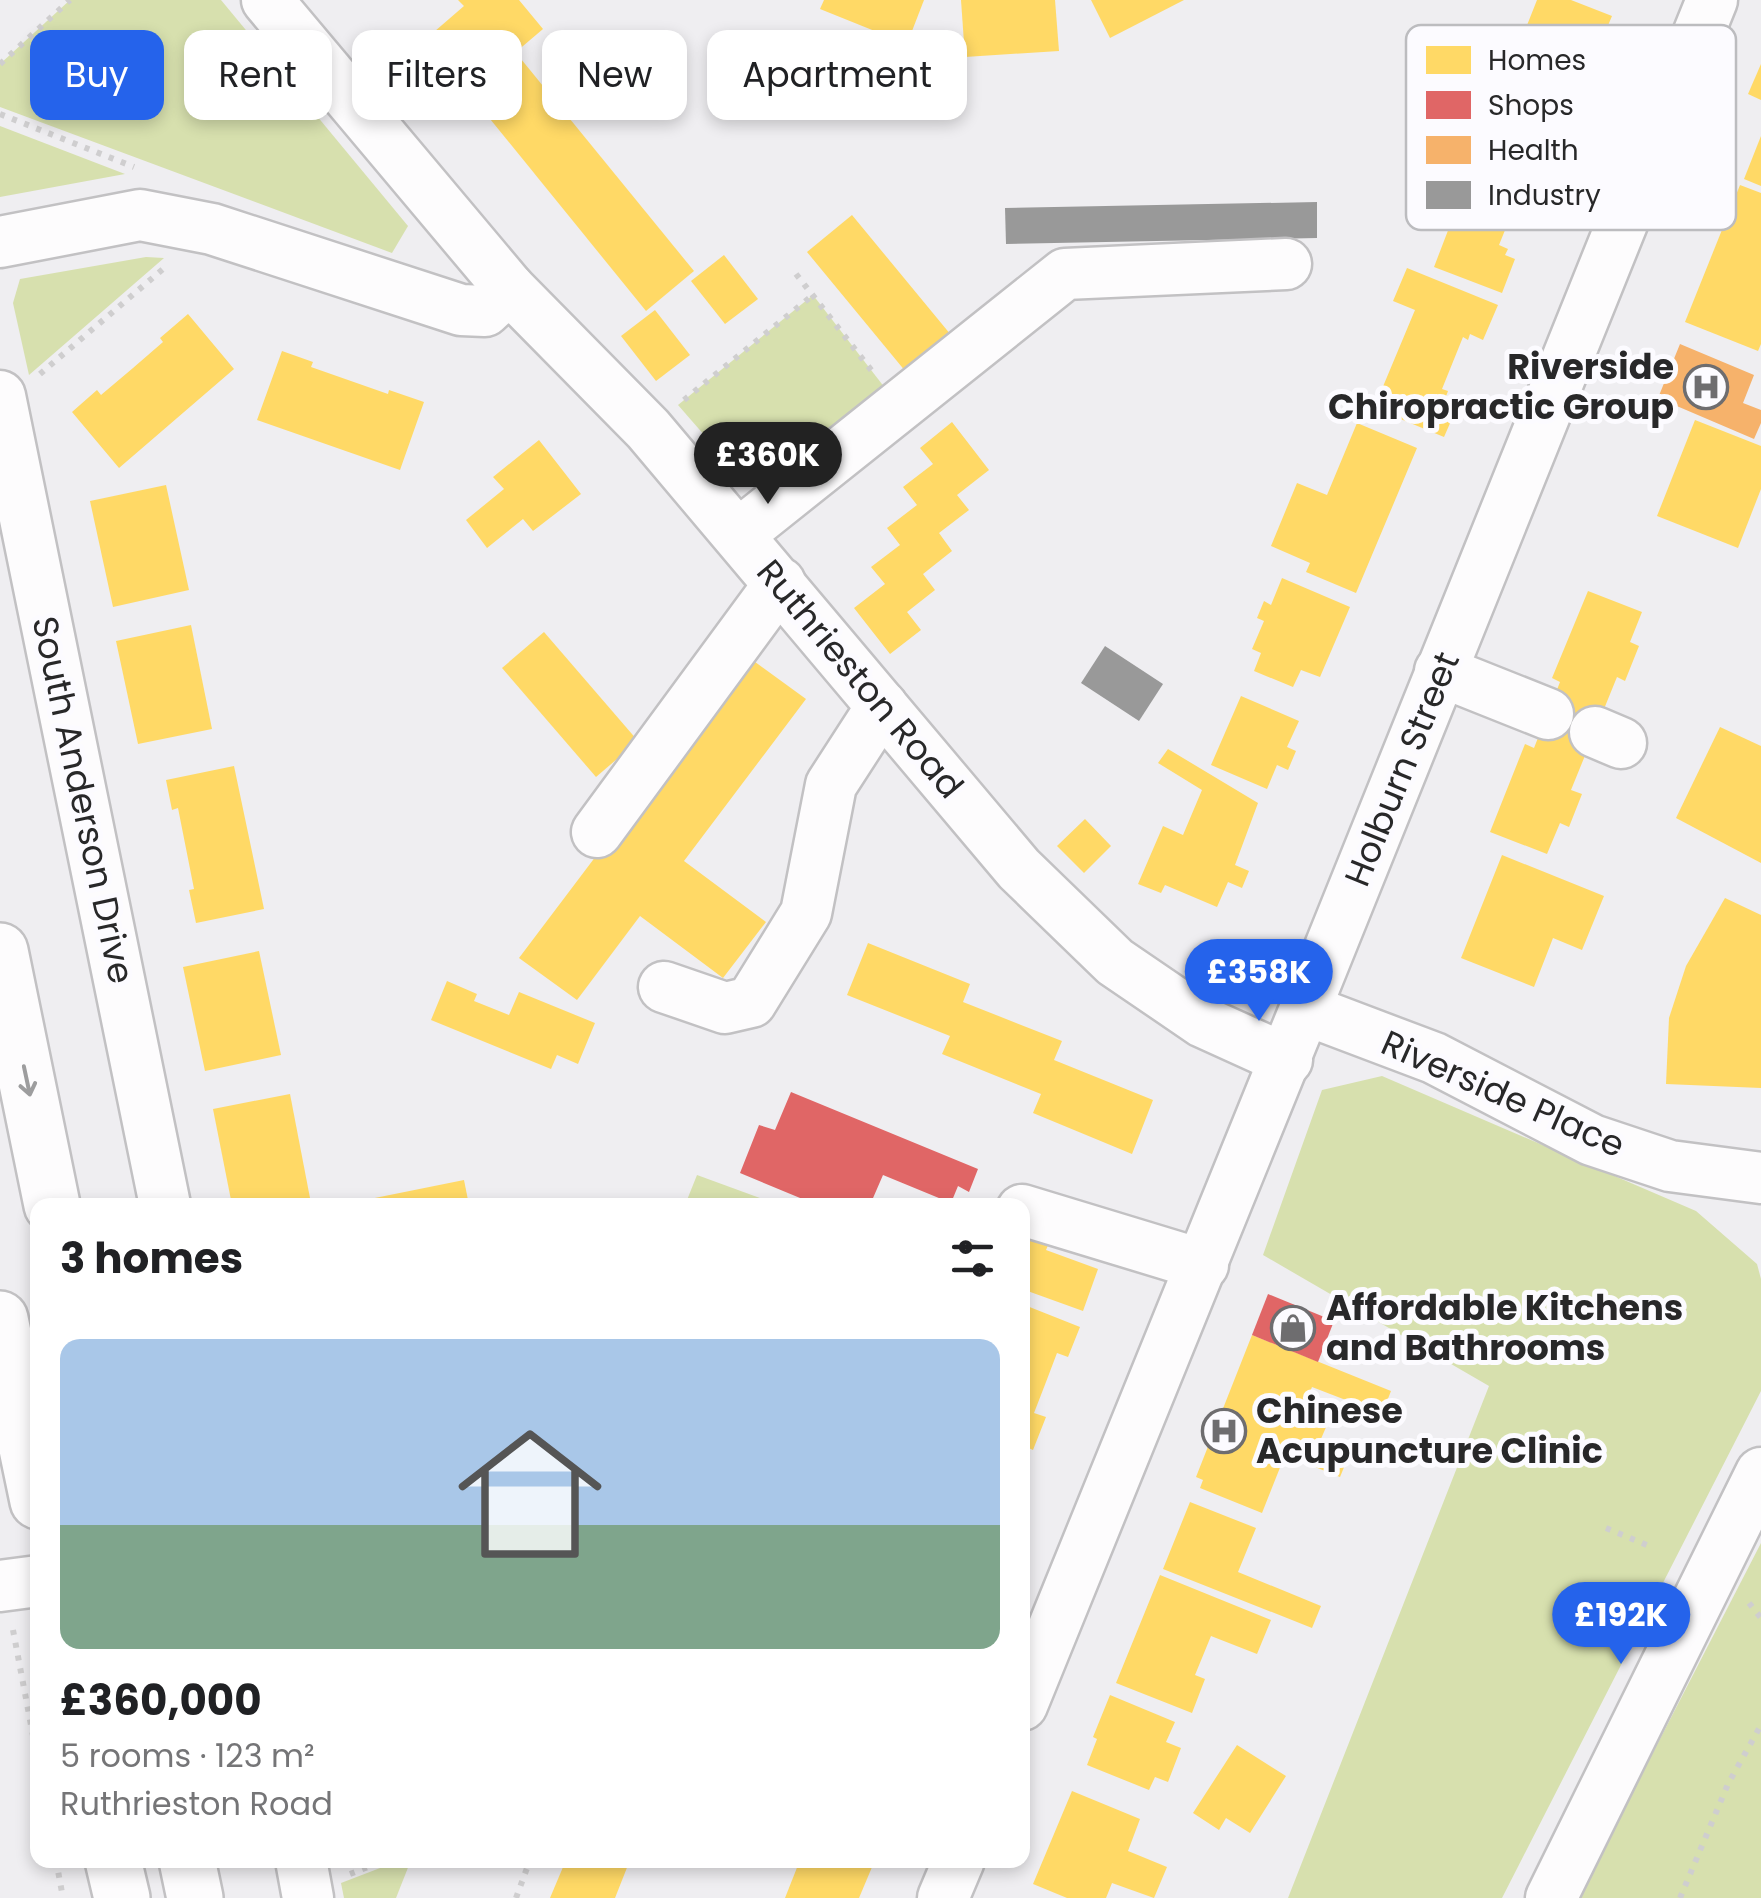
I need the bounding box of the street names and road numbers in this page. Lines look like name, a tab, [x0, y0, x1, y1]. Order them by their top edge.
street label: Ruthrieston Road	[746, 549, 975, 809]
street label: South Anderson Drive	[21, 612, 146, 988]
street label: Holburn Street	[1332, 644, 1471, 893]
street label: Riverside Place	[1374, 1018, 1633, 1169]

